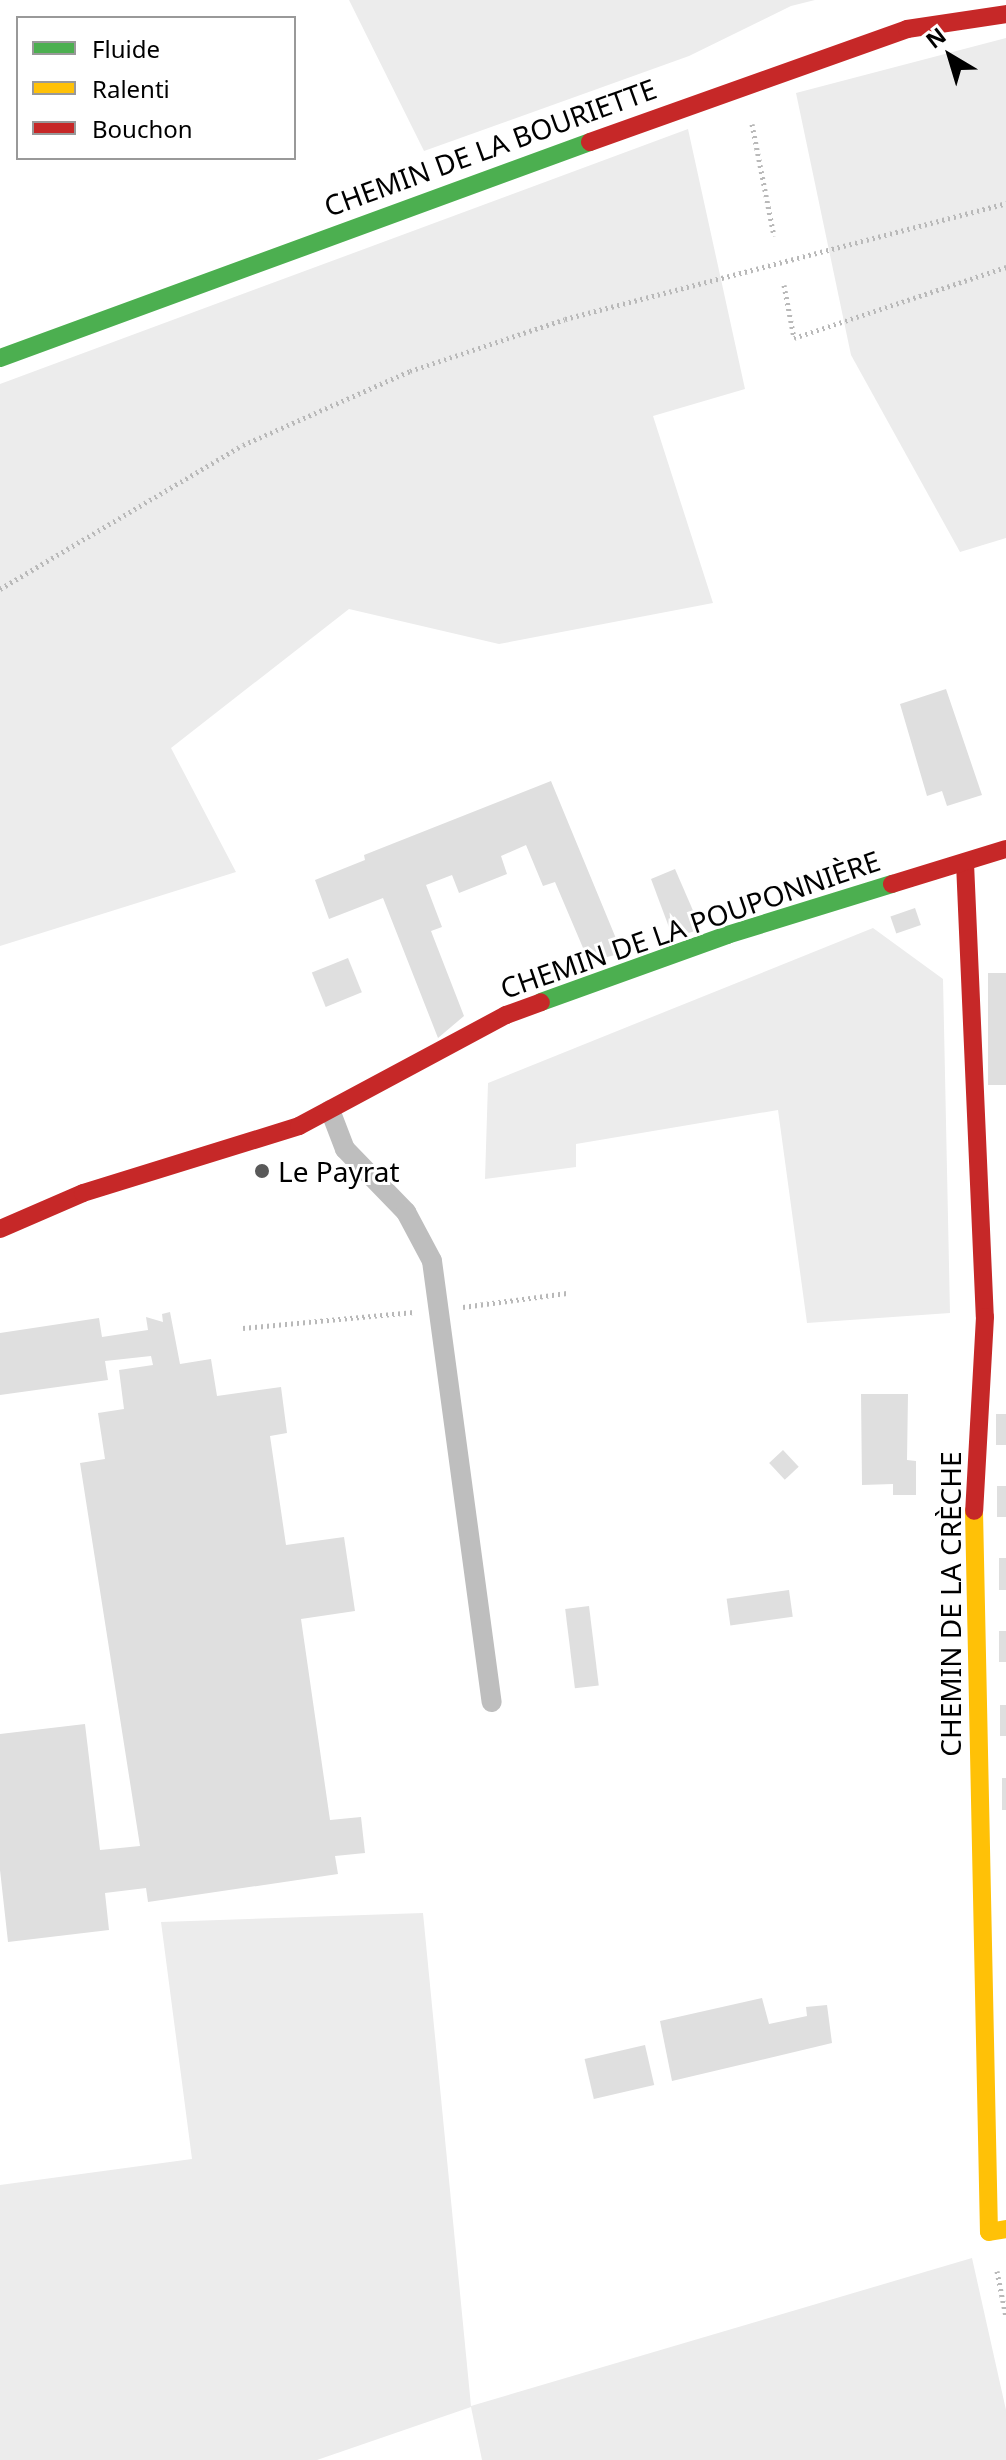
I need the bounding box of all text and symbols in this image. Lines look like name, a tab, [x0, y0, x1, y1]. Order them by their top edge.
legend	[16, 16, 296, 160]
north arrow	[910, 16, 990, 96]
text: N	[919, 20, 952, 54]
text: Fluide	[92, 32, 160, 65]
street label: CHEMIN DE LA BOURIETTE	[319, 71, 661, 223]
text: Ralenti	[92, 72, 170, 105]
text: Bouchon	[92, 112, 193, 145]
street label: CHEMIN DE LA POUPONNIÈRE	[496, 843, 884, 1005]
place label: Le Payrat	[278, 1154, 399, 1188]
marker: Le Payrat	[253, 1162, 271, 1180]
street label: CHEMIN DE LA CRÈCHE	[933, 1451, 967, 1757]

